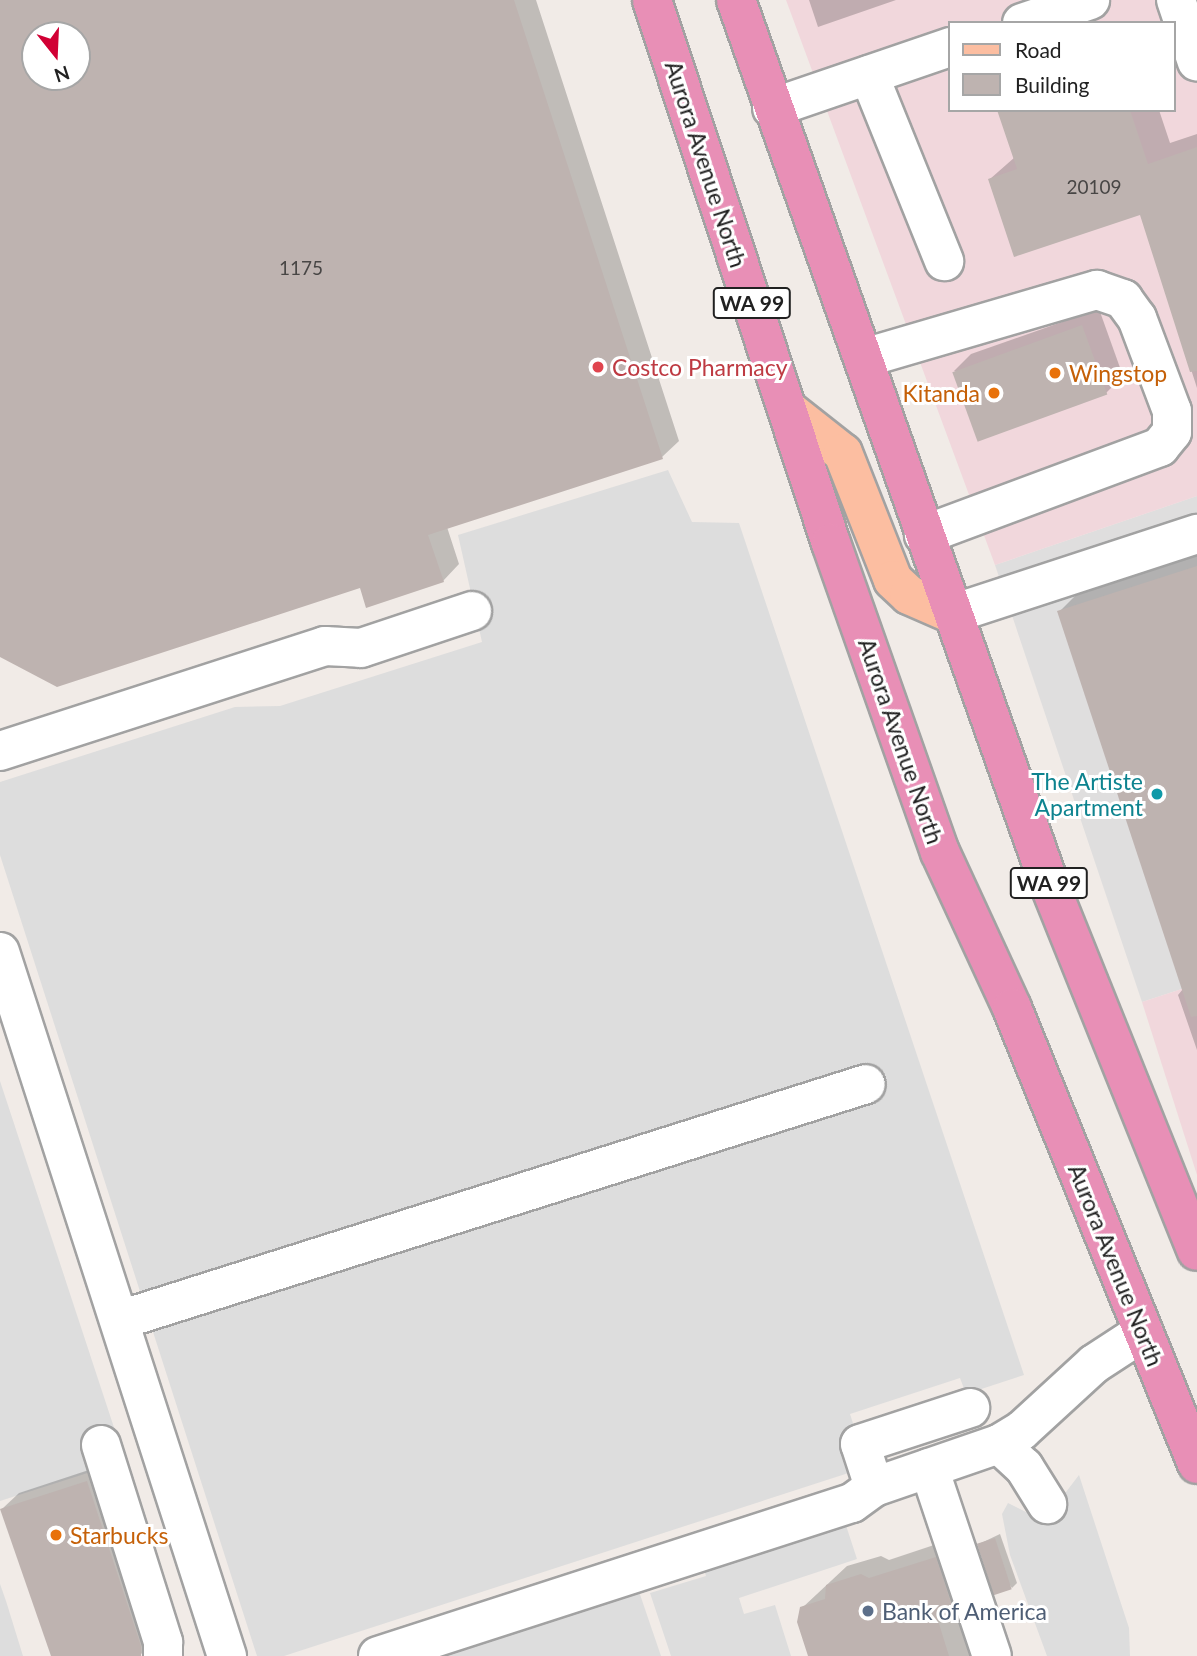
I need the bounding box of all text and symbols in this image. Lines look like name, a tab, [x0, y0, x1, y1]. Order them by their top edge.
north arrow	[21, 21, 91, 91]
legend	[948, 21, 1176, 112]
text: Road	[1015, 37, 1062, 62]
street label: Aurora Avenue North	[659, 57, 753, 271]
text: N	[52, 61, 73, 88]
text: Building	[1015, 72, 1090, 97]
house number: 20109	[1066, 176, 1122, 198]
house number: 1175	[279, 257, 323, 279]
road number: WA 99	[712, 286, 792, 320]
place label: Costco Pharmacy	[612, 353, 788, 381]
marker: Costco Pharmacy	[590, 359, 606, 375]
place label: Wingstop	[1069, 359, 1167, 387]
marker: Wingstop	[1047, 365, 1063, 381]
place label: Kitanda	[902, 379, 980, 407]
marker: Kitanda	[986, 385, 1002, 401]
street label: Aurora Avenue North	[853, 634, 949, 848]
place label: The Artiste Apartment	[1030, 767, 1143, 821]
marker: The Artiste Apartment	[1149, 786, 1165, 802]
road number: WA 99	[1009, 866, 1089, 900]
street label: Aurora Avenue North	[1063, 1160, 1169, 1370]
place label: Starbucks	[70, 1521, 168, 1549]
marker: Starbucks	[48, 1527, 64, 1543]
place label: Bank of America	[882, 1597, 1048, 1625]
marker: Bank of America	[860, 1603, 876, 1619]

